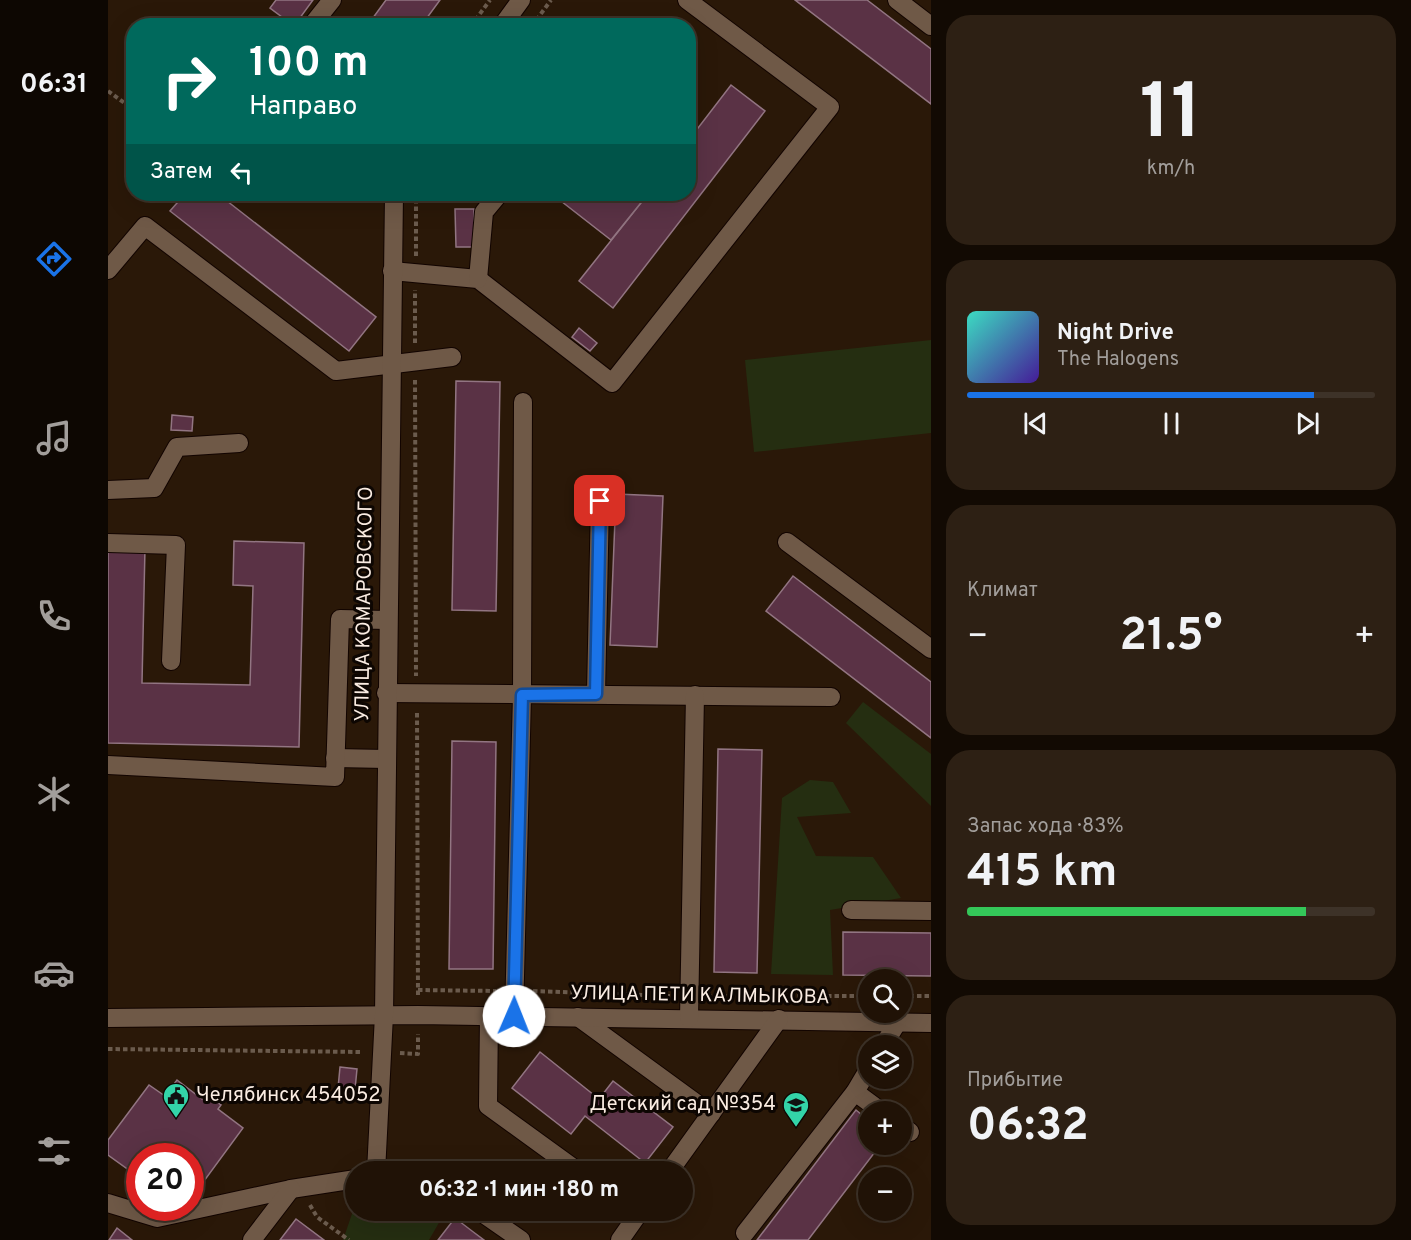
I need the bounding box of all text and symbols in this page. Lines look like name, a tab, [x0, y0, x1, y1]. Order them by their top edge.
text: 100 m	[249, 38, 368, 91]
icon: right	[150, 42, 228, 120]
text: 11	[1140, 67, 1202, 166]
text: 06:31	[20, 68, 88, 102]
text: Направо	[249, 90, 357, 124]
icon: left	[225, 156, 258, 189]
text: km/h	[1147, 156, 1195, 182]
text: Затем	[150, 159, 213, 186]
icon: directions	[33, 238, 75, 280]
text: Night Drive	[1057, 320, 1174, 347]
text: The Halogens	[1057, 347, 1179, 373]
icon: previous	[1019, 407, 1052, 440]
icon: pause	[1155, 407, 1188, 440]
icon: next	[1291, 407, 1324, 440]
icon: music	[33, 417, 75, 459]
pin	[574, 475, 625, 526]
icon: arrive	[583, 484, 616, 517]
street label: УЛИЦА КОМАРОВСКОГО	[350, 486, 380, 722]
text: Климат	[967, 578, 1038, 604]
icon: phone	[33, 595, 75, 637]
text: 21.5°	[1120, 609, 1222, 666]
text: −	[967, 617, 988, 659]
text: +	[1354, 617, 1375, 659]
icon: climate	[33, 773, 75, 815]
text: Запас хода · 83%	[967, 814, 1124, 840]
text: 415 km	[967, 845, 1117, 902]
icon: car	[33, 952, 75, 994]
map controls	[858, 969, 912, 1221]
button: search	[858, 969, 912, 1023]
street label: УЛИЦА ПЕТИ КАЛМЫКОВА	[570, 981, 830, 1011]
position arrow	[482, 984, 546, 1048]
button: layers	[858, 1035, 912, 1089]
text: Прибытие	[967, 1068, 1063, 1094]
public building icon: Челябинск 454052	[161, 1081, 191, 1119]
place label: Челябинск 454052	[196, 1083, 381, 1109]
school or university icon: Детский сад №354	[781, 1090, 811, 1128]
place label: Детский сад №354	[590, 1092, 776, 1118]
text: 06:32	[967, 1099, 1089, 1156]
button: +	[858, 1101, 912, 1155]
icon: filters	[33, 1130, 75, 1172]
speed limit sign: 20	[126, 1143, 204, 1221]
button: −	[858, 1167, 912, 1221]
text: 06:32 · 1 мин · 180 m	[419, 1177, 619, 1204]

